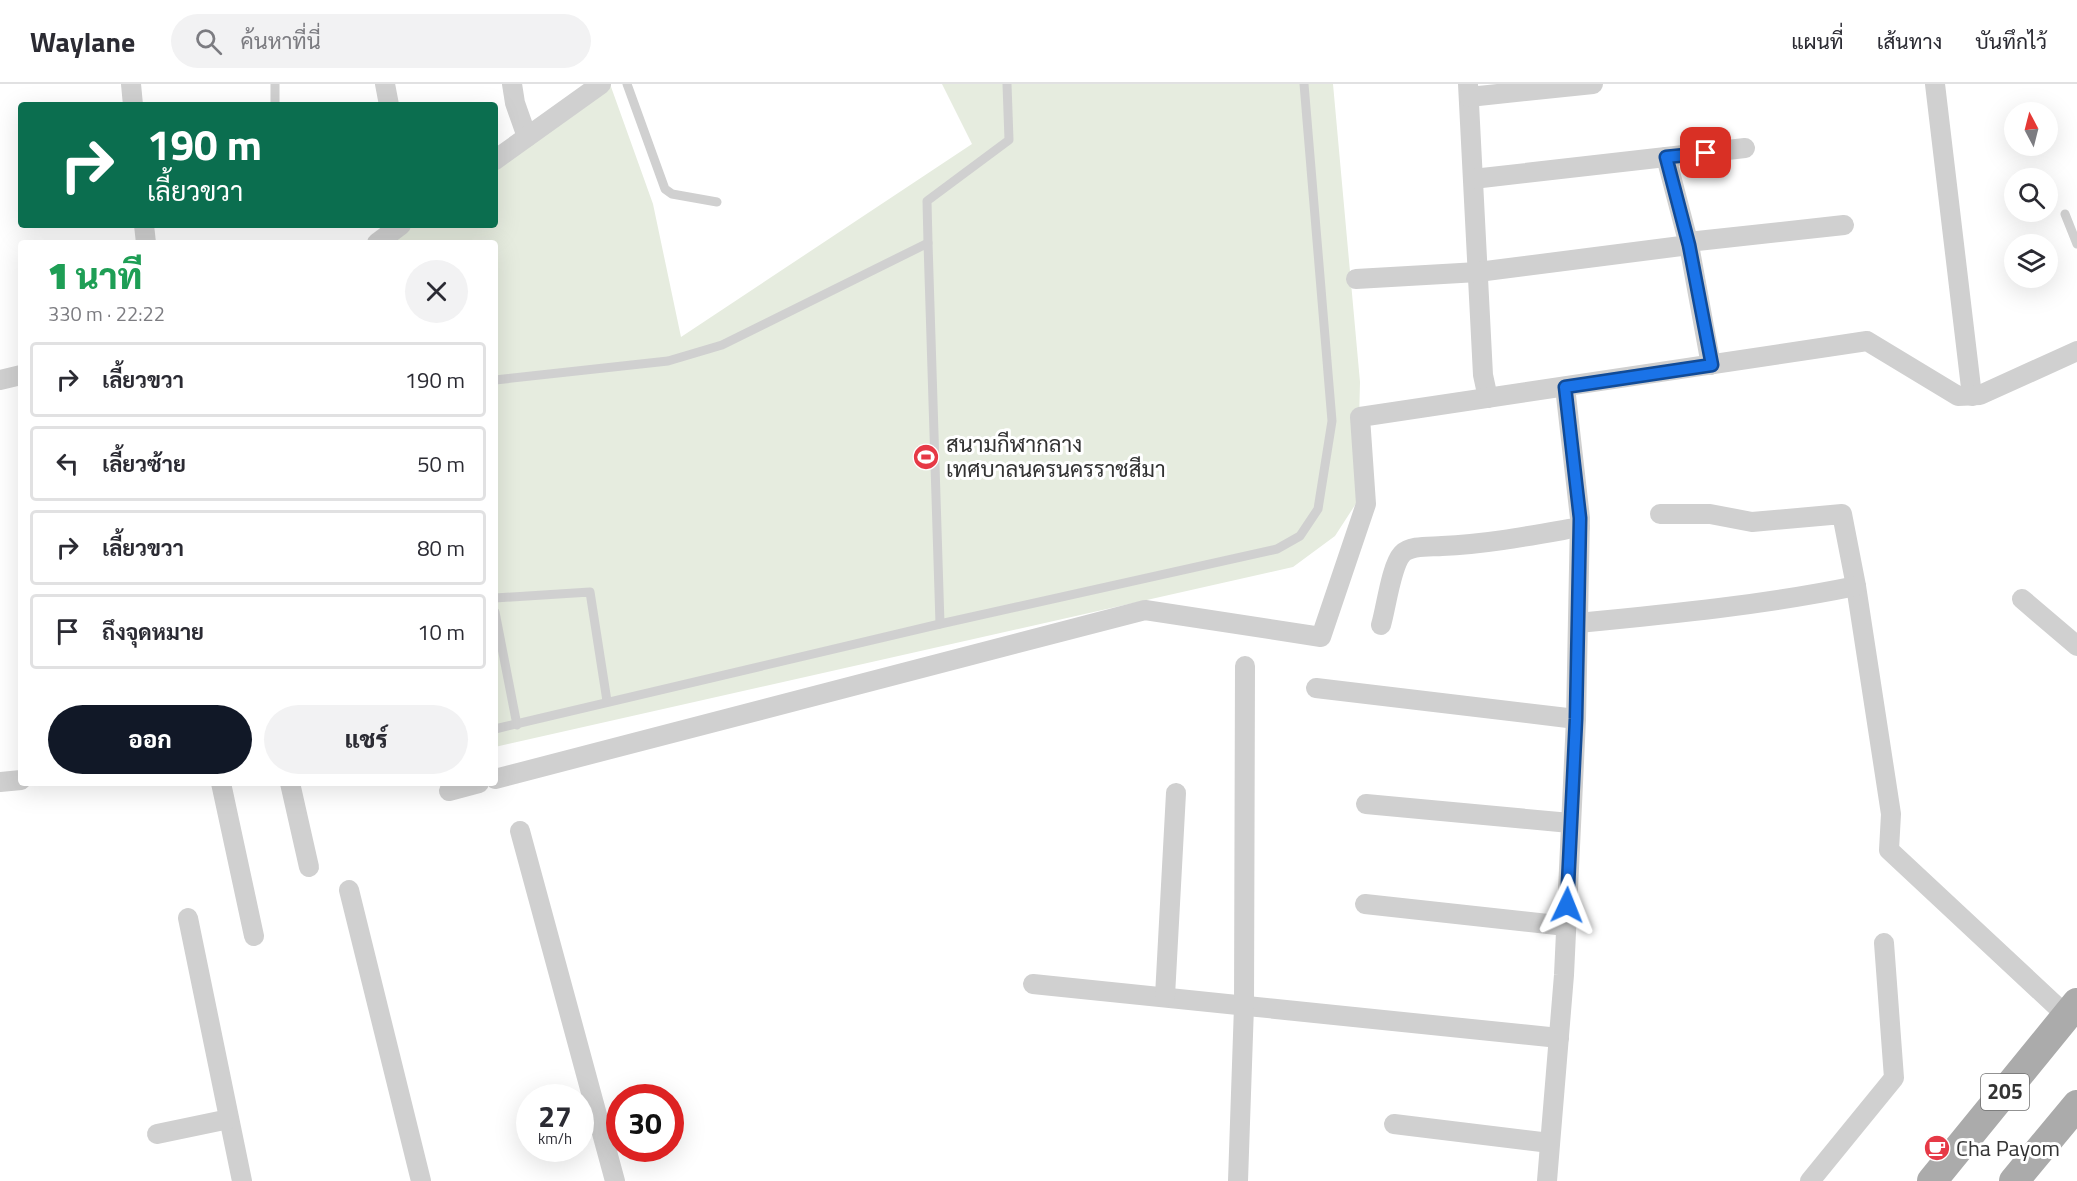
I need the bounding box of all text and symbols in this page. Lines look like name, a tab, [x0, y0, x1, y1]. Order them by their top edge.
search box	[171, 14, 591, 68]
text: Waylane	[30, 20, 135, 63]
text: ค้นหาที่นี่	[240, 24, 321, 58]
icon: search	[192, 25, 225, 58]
text: แผนที่	[1791, 25, 1844, 57]
text: เส้นทาง	[1877, 25, 1942, 57]
text: บันทึกไว้	[1975, 25, 2047, 57]
north arrow	[2004, 102, 2058, 156]
map controls	[2004, 102, 2058, 288]
text: 190 m	[147, 112, 262, 176]
icon: right	[48, 126, 126, 204]
pin	[1680, 127, 1731, 178]
icon: arrive	[1689, 136, 1722, 169]
button: search	[2004, 168, 2058, 222]
text: เลี้ยวขวา	[147, 170, 243, 211]
button: layers	[2004, 234, 2058, 288]
text: 1 นาที	[48, 248, 142, 303]
button: close	[405, 260, 468, 323]
text: 330 m · 22:22	[48, 298, 165, 329]
icon: right	[51, 363, 84, 396]
text: เลี้ยวขวา	[102, 363, 184, 397]
text: 190 m	[405, 363, 465, 397]
place label: สนามกีฬากลาง เทศบาลนครนครราชสีมา	[946, 427, 1166, 486]
sports icon: สนามกีฬากลาง เทศบาลนครนครราชสีมา	[911, 442, 941, 472]
icon: left	[51, 447, 84, 480]
text: เลี้ยวซ้าย	[102, 447, 186, 481]
text: 50 m	[417, 447, 465, 481]
icon: right	[51, 531, 84, 564]
text: เลี้ยวขวา	[102, 531, 184, 565]
text: 80 m	[417, 531, 465, 565]
icon: arrive	[51, 615, 84, 648]
text: ถึงจุดหมาย	[102, 615, 204, 649]
text: 10 m	[417, 615, 465, 649]
button: ออก	[48, 705, 252, 774]
button: แชร์	[264, 705, 468, 774]
position arrow	[1535, 873, 1599, 937]
road number: 205	[1981, 1074, 2029, 1110]
speed limit sign: 30	[606, 1084, 684, 1162]
text: 27	[538, 1093, 572, 1139]
text: km/h	[538, 1127, 572, 1150]
place label: Cha Payom	[1956, 1131, 2060, 1165]
cafe icon: Cha Payom	[1922, 1133, 1952, 1163]

